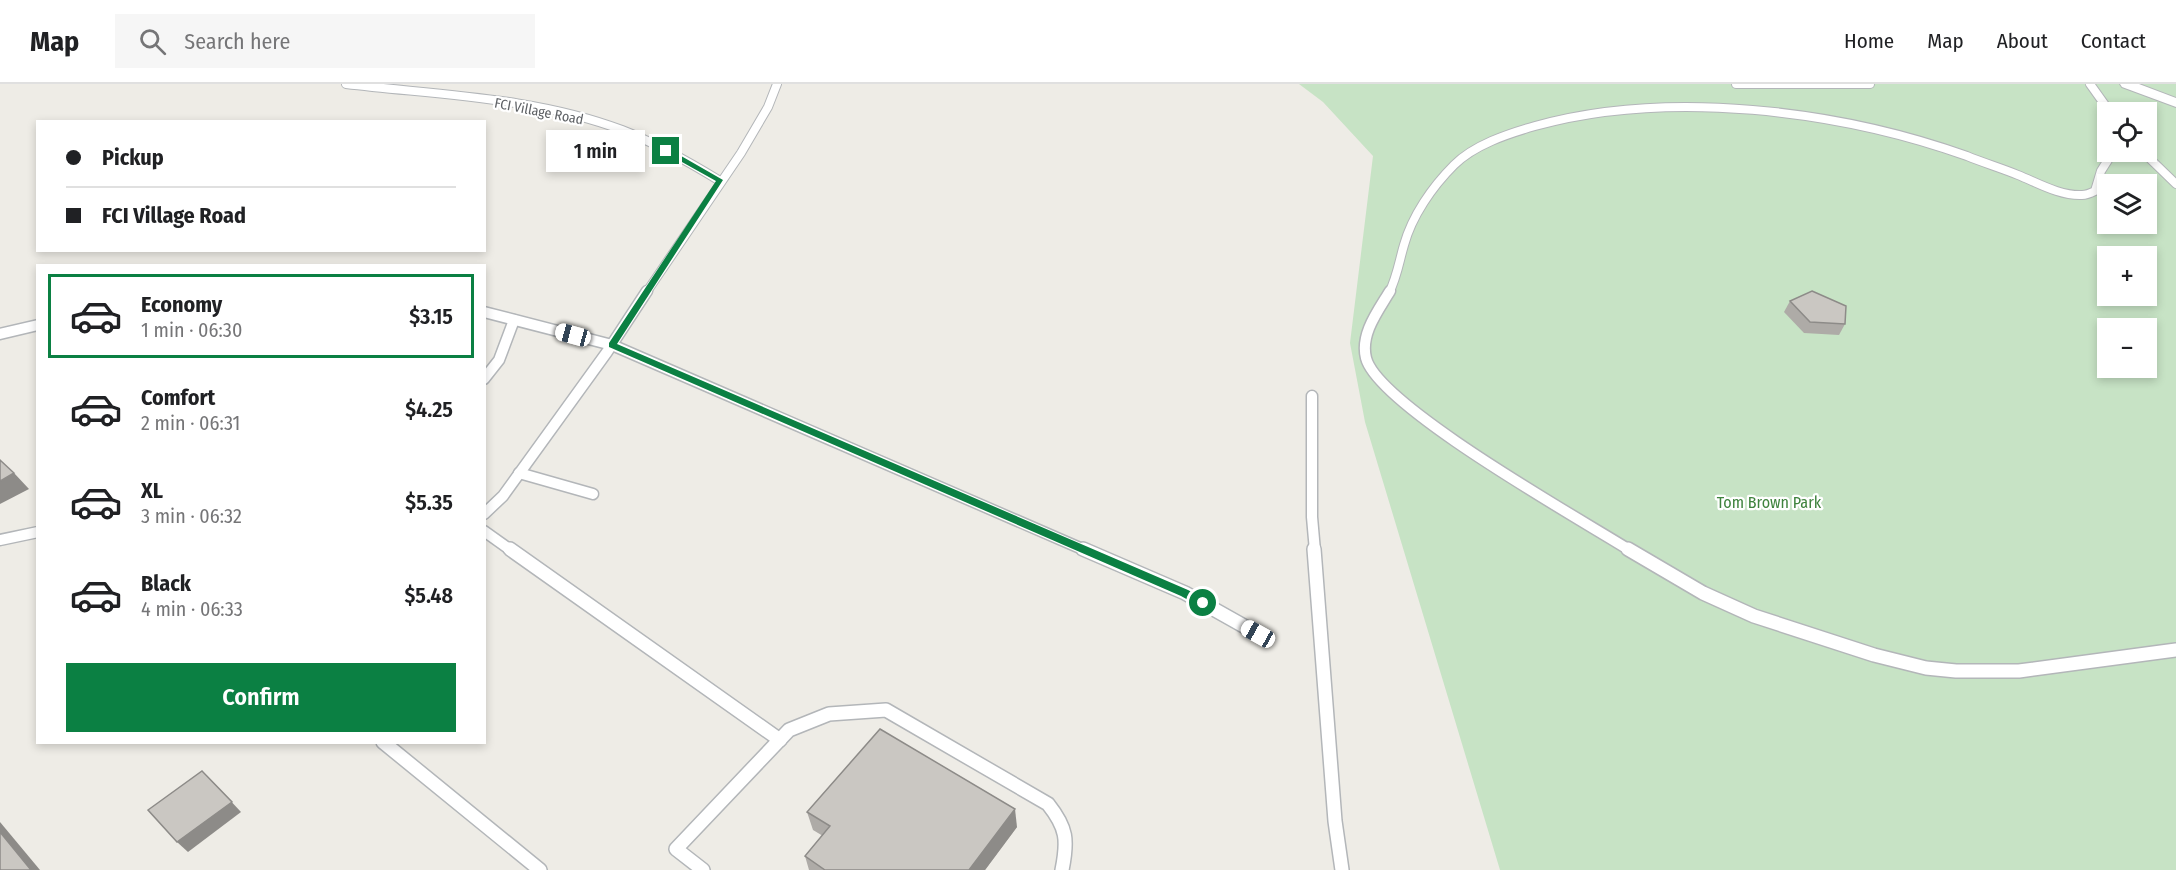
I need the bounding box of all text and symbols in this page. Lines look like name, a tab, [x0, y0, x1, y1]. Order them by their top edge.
search box	[115, 14, 535, 68]
text: Map	[30, 25, 79, 58]
icon: search	[136, 25, 169, 58]
text: Search here	[184, 28, 290, 55]
text: Home	[1844, 28, 1894, 54]
text: Map	[1927, 28, 1964, 54]
text: About	[1997, 28, 2048, 54]
text: Contact	[2081, 28, 2146, 54]
street label: FCI Village Road	[493, 95, 585, 128]
map controls	[2097, 102, 2157, 378]
button: locate	[2097, 102, 2157, 162]
callout: 1 min	[546, 130, 645, 172]
route end	[652, 137, 679, 164]
text: 1 min	[574, 139, 617, 163]
text: Pickup	[102, 144, 164, 171]
button: layers	[2097, 174, 2157, 234]
text: FCI Village Road	[102, 202, 246, 229]
button: +	[2097, 246, 2157, 306]
icon: car	[69, 289, 123, 343]
text: Economy	[141, 291, 222, 318]
text: $3.15	[409, 303, 453, 330]
text: 1 min · 06:30	[141, 318, 242, 342]
button: −	[2097, 318, 2157, 378]
car	[553, 322, 593, 348]
icon: car	[69, 382, 123, 436]
text: Comfort	[141, 384, 215, 411]
text: $4.25	[405, 396, 453, 423]
text: 2 min · 06:31	[141, 411, 240, 435]
icon: car	[69, 475, 123, 529]
text: XL	[141, 477, 163, 504]
text: $5.35	[405, 489, 453, 516]
park label: Tom Brown Park	[1717, 493, 1822, 512]
text: 3 min · 06:32	[141, 504, 242, 528]
icon: car	[69, 568, 123, 622]
text: Black	[141, 570, 191, 597]
text: $5.48	[404, 582, 453, 609]
route start	[1189, 589, 1216, 616]
text: 4 min · 06:33	[141, 597, 243, 621]
car	[1238, 617, 1278, 651]
button: Confirm	[66, 663, 456, 732]

